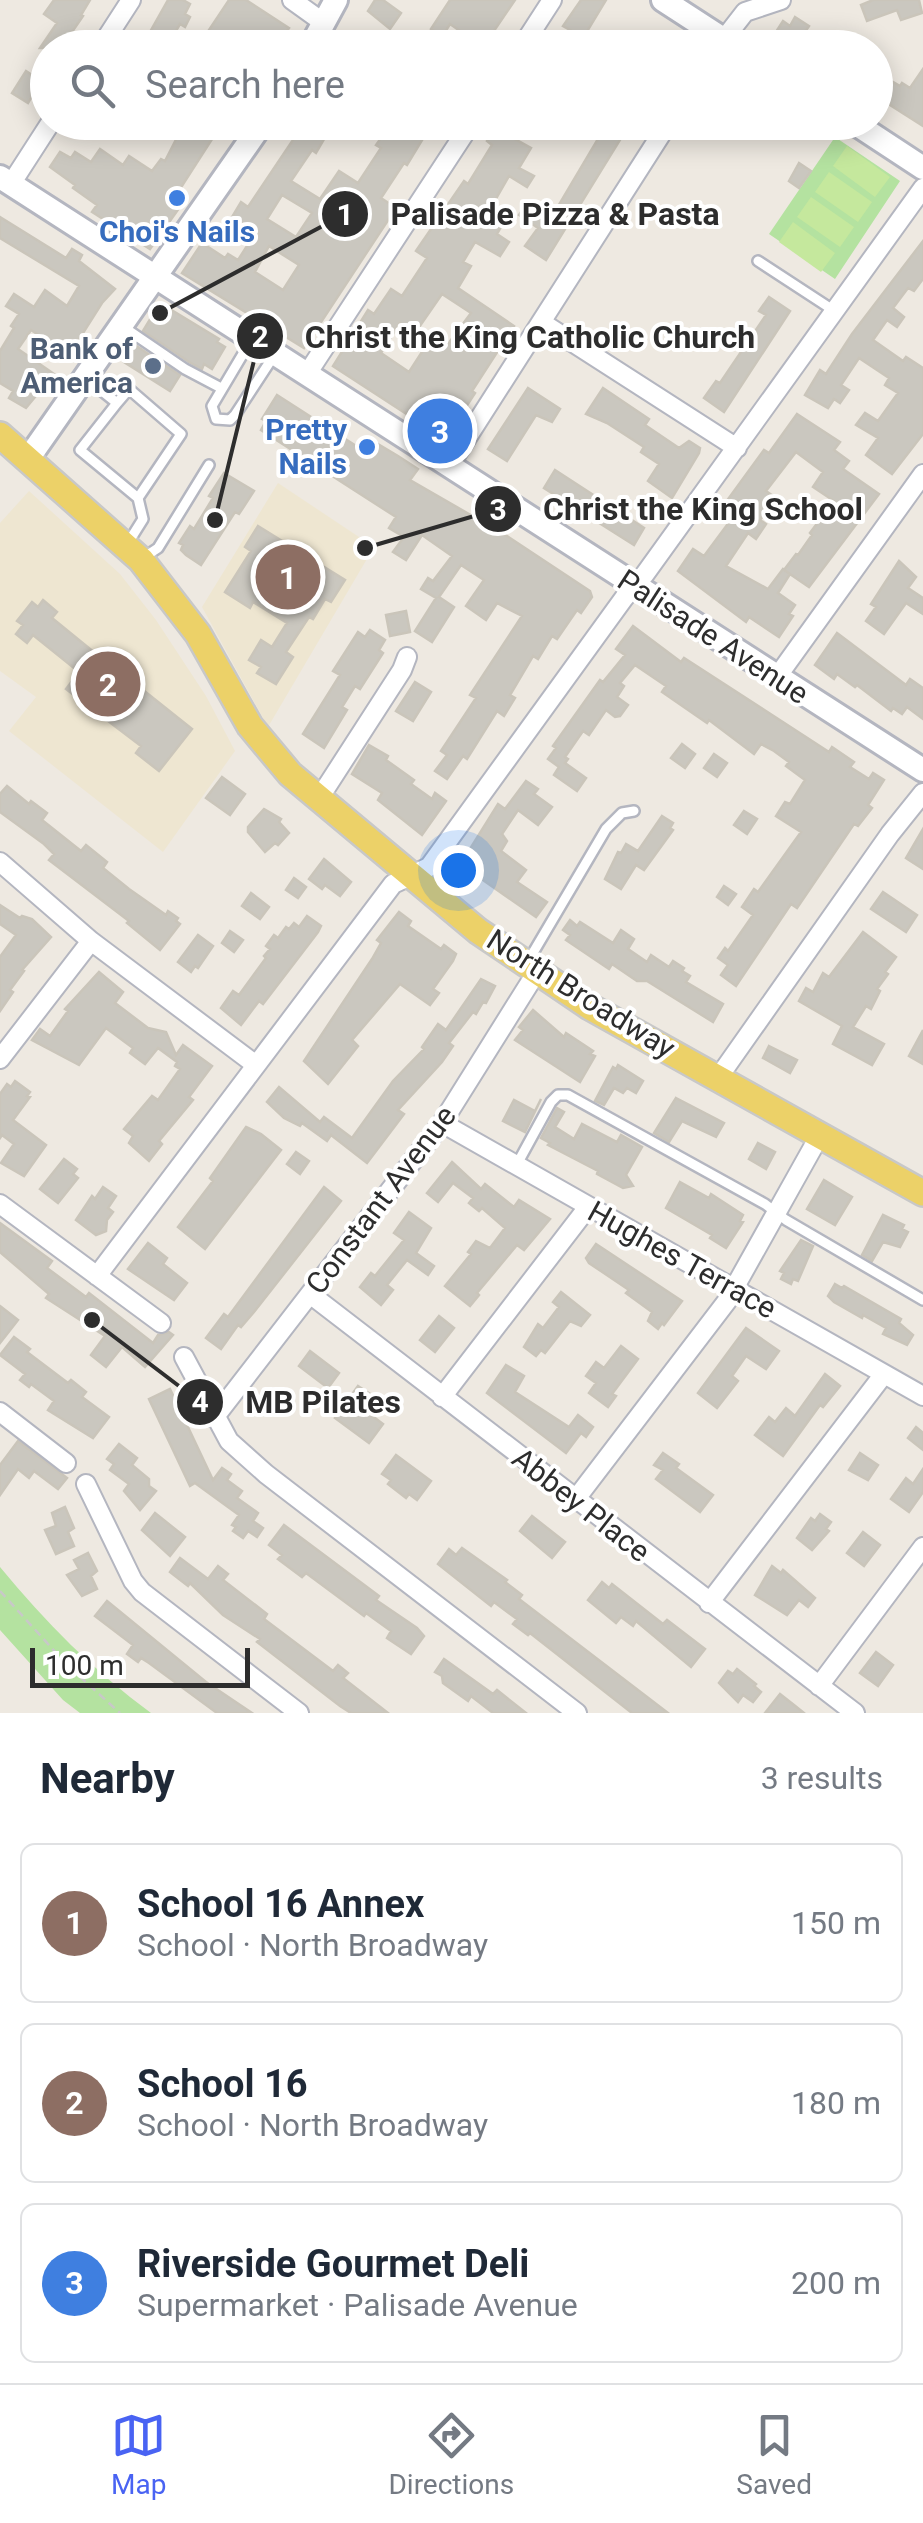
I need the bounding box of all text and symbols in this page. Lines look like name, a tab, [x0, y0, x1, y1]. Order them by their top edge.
search box	[30, 30, 893, 140]
icon: search	[65, 58, 120, 113]
text: Search here	[145, 63, 345, 107]
callout: Palisade Pizza & Pasta	[320, 183, 739, 245]
marker: Choi's Nails	[166, 187, 188, 209]
text: Palisade Pizza & Pasta	[390, 195, 720, 233]
text: 1	[336, 197, 354, 232]
place label: Choi's Nails	[99, 214, 255, 249]
callout: Christ the King Catholic Church	[235, 305, 776, 367]
text: Christ the King Catholic Church	[305, 318, 755, 356]
text: 2	[251, 319, 269, 354]
place label: Bank of America	[21, 331, 133, 400]
marker: Bank of America	[142, 355, 164, 377]
pin: 3	[408, 394, 472, 468]
place label: Pretty Nails	[265, 412, 348, 481]
marker: Pretty Nails	[356, 436, 378, 458]
callout: Christ the King School	[473, 478, 883, 540]
text: Christ the King School	[543, 490, 863, 528]
text: 3	[489, 492, 507, 527]
pin: 1	[256, 540, 320, 614]
street label: Palisade Avenue	[612, 562, 815, 711]
pin: 2	[76, 646, 140, 722]
your location	[433, 845, 484, 896]
street label: North Broadway	[481, 922, 682, 1065]
street label: Constant Avenue	[298, 1099, 463, 1301]
street label: Hughes Terrace	[582, 1193, 782, 1326]
callout: MB Pilates	[175, 1371, 420, 1433]
text: MB Pilates	[245, 1383, 401, 1421]
text: 4	[191, 1384, 209, 1419]
street label: Abbey Place	[506, 1440, 657, 1569]
scale bar	[30, 1643, 250, 1688]
text: 100 m	[45, 1649, 124, 1682]
text: Nearby	[40, 1754, 175, 1803]
text: 3 results	[761, 1759, 883, 1797]
text: School 16 Annex	[137, 1882, 424, 1926]
text: 1	[65, 1904, 84, 1942]
text: 150 m	[791, 1904, 881, 1942]
text: School · North Broadway	[137, 1926, 488, 1964]
text: School 16	[137, 2062, 307, 2106]
text: 2	[65, 2084, 84, 2122]
text: 180 m	[791, 2084, 881, 2122]
text: School · North Broadway	[137, 2106, 488, 2144]
text: Riverside Gourmet Deli	[137, 2242, 529, 2286]
text: 3	[65, 2264, 84, 2302]
text: 200 m	[791, 2264, 881, 2302]
text: Supermarket · Palisade Avenue	[137, 2286, 578, 2324]
tab: Map	[111, 2408, 166, 2501]
tab: Directions	[388, 2408, 514, 2501]
tab: Saved	[736, 2408, 812, 2501]

